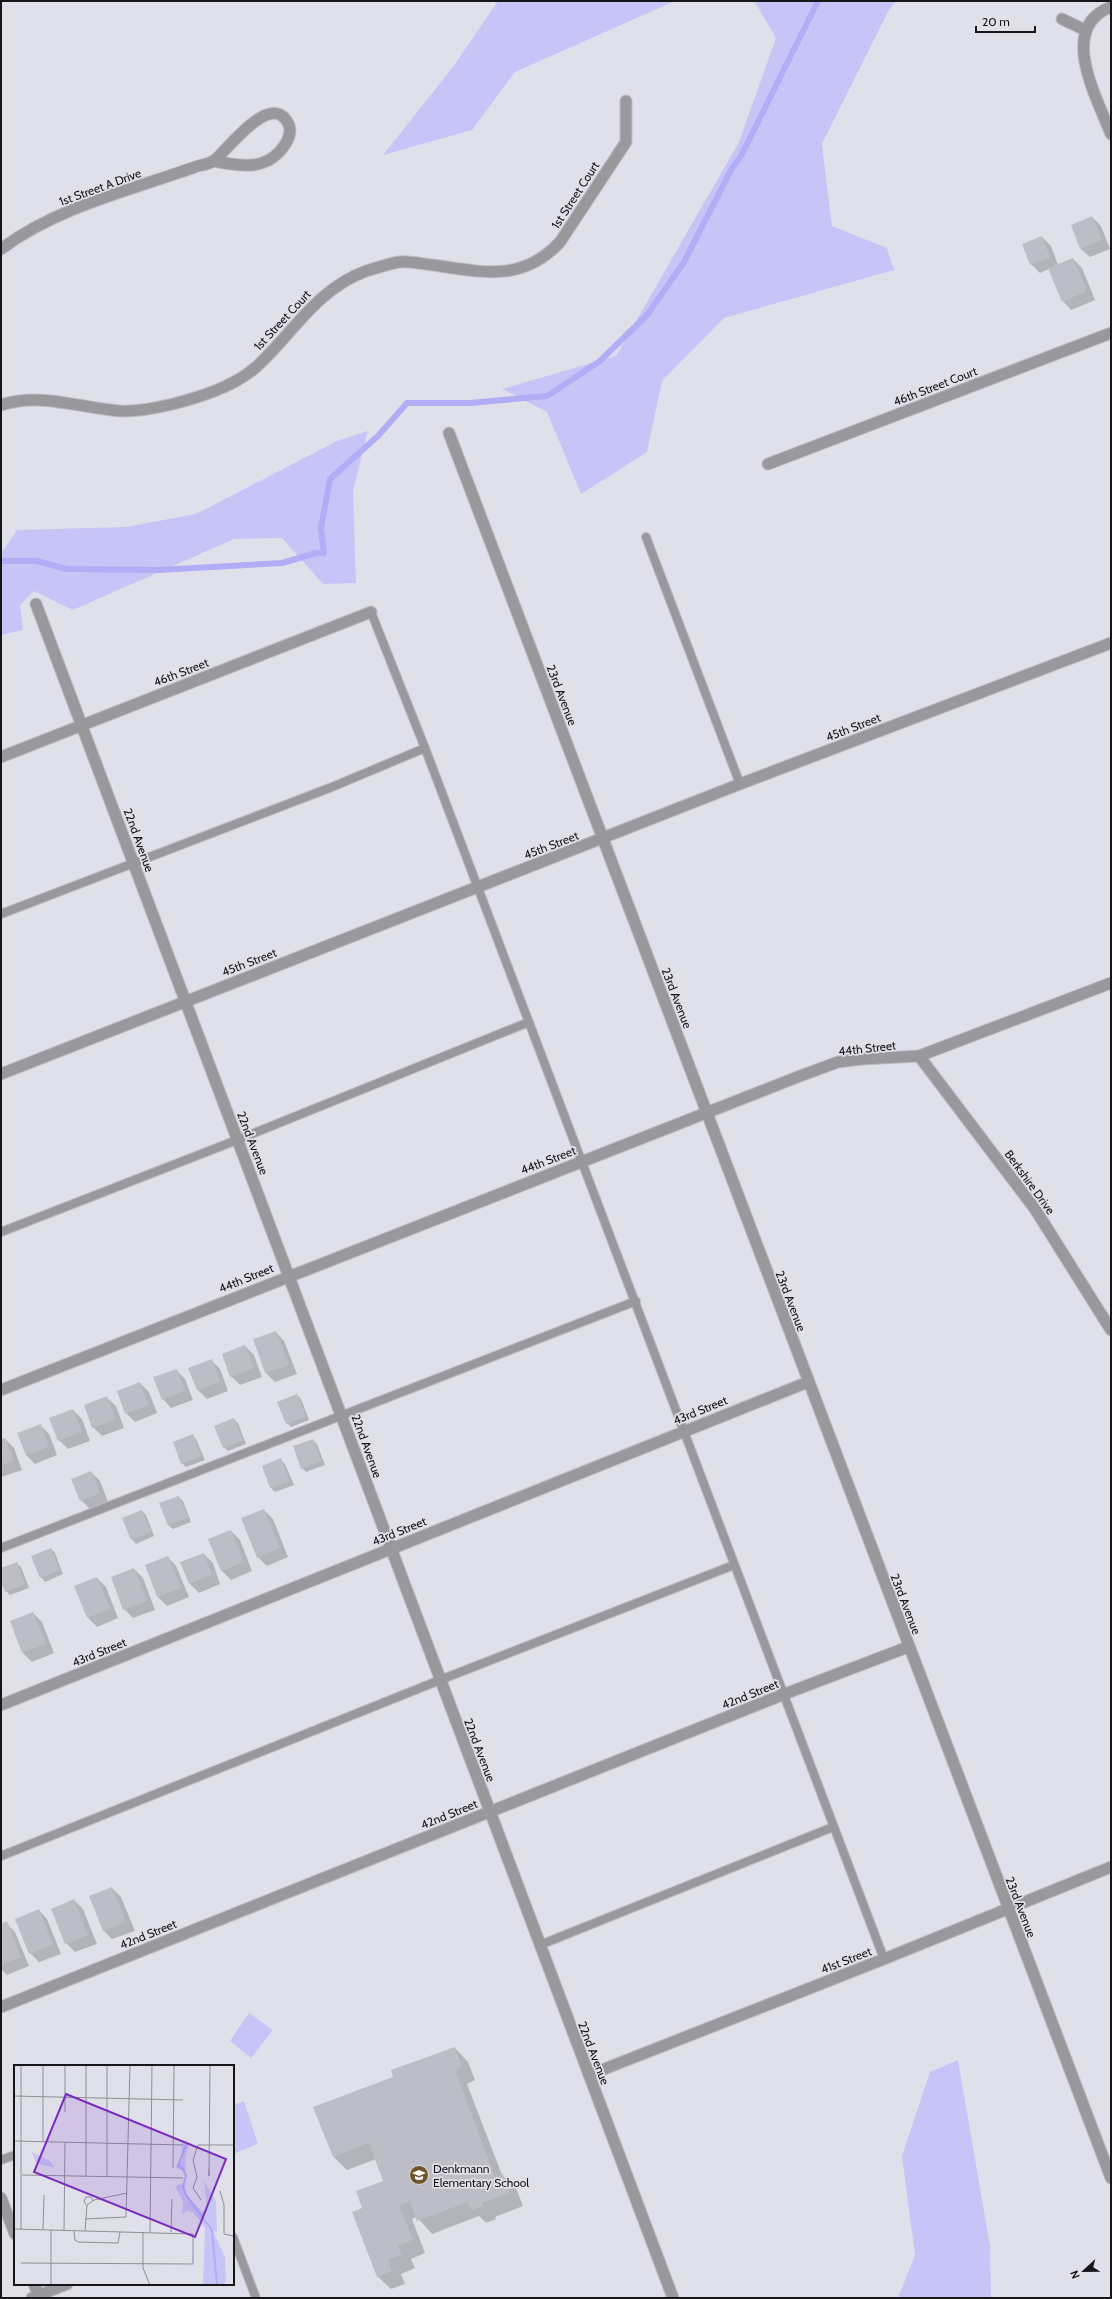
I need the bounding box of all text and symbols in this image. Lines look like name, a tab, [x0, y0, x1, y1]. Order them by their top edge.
scale bar	[976, 8, 1035, 34]
text: 20 m	[982, 14, 1010, 29]
street label: 1st Street Court	[548, 159, 602, 231]
street label: 1st Street A Drive	[57, 165, 143, 209]
street label: 1st Street Court	[250, 287, 314, 353]
street label: 46th Street Court	[891, 363, 979, 409]
street label: 46th Street	[151, 655, 211, 689]
street label: 23rd Avenue	[544, 663, 580, 727]
street label: 45th Street	[823, 710, 883, 744]
street label: 22nd Avenue	[121, 806, 157, 874]
street label: 45th Street	[521, 828, 581, 862]
street label: 45th Street	[219, 945, 279, 979]
street label: 23rd Avenue	[659, 966, 695, 1030]
street label: 44th Street	[837, 1038, 897, 1058]
street label: 22nd Avenue	[234, 1109, 272, 1177]
street label: 44th Street	[518, 1143, 578, 1177]
street label: Berkshire Drive	[1002, 1147, 1058, 1217]
street label: 44th Street	[216, 1260, 276, 1296]
street label: 23rd Avenue	[773, 1269, 809, 1333]
street label: 43rd Street	[671, 1392, 729, 1428]
street label: 22nd Avenue	[349, 1412, 385, 1480]
street label: 43rd Street	[370, 1513, 428, 1549]
street label: 23rd Avenue	[888, 1572, 924, 1636]
street label: 43rd Street	[70, 1634, 128, 1670]
street label: 42nd Street	[719, 1676, 781, 1712]
street label: 22nd Avenue	[461, 1716, 499, 1784]
street label: 42nd Street	[418, 1796, 480, 1832]
street label: 23rd Avenue	[1003, 1875, 1039, 1939]
street label: 42nd Street	[117, 1916, 179, 1952]
street label: 41st Street	[818, 1943, 874, 1977]
street label: 22nd Avenue	[575, 2019, 613, 2087]
inset map	[14, 2065, 234, 2285]
place label: Denkmann Elementary School	[433, 2161, 529, 2190]
school or university icon: Denkmann Elementary School	[408, 2164, 430, 2186]
north arrow	[1064, 2251, 1104, 2291]
text: N	[1067, 2269, 1083, 2281]

